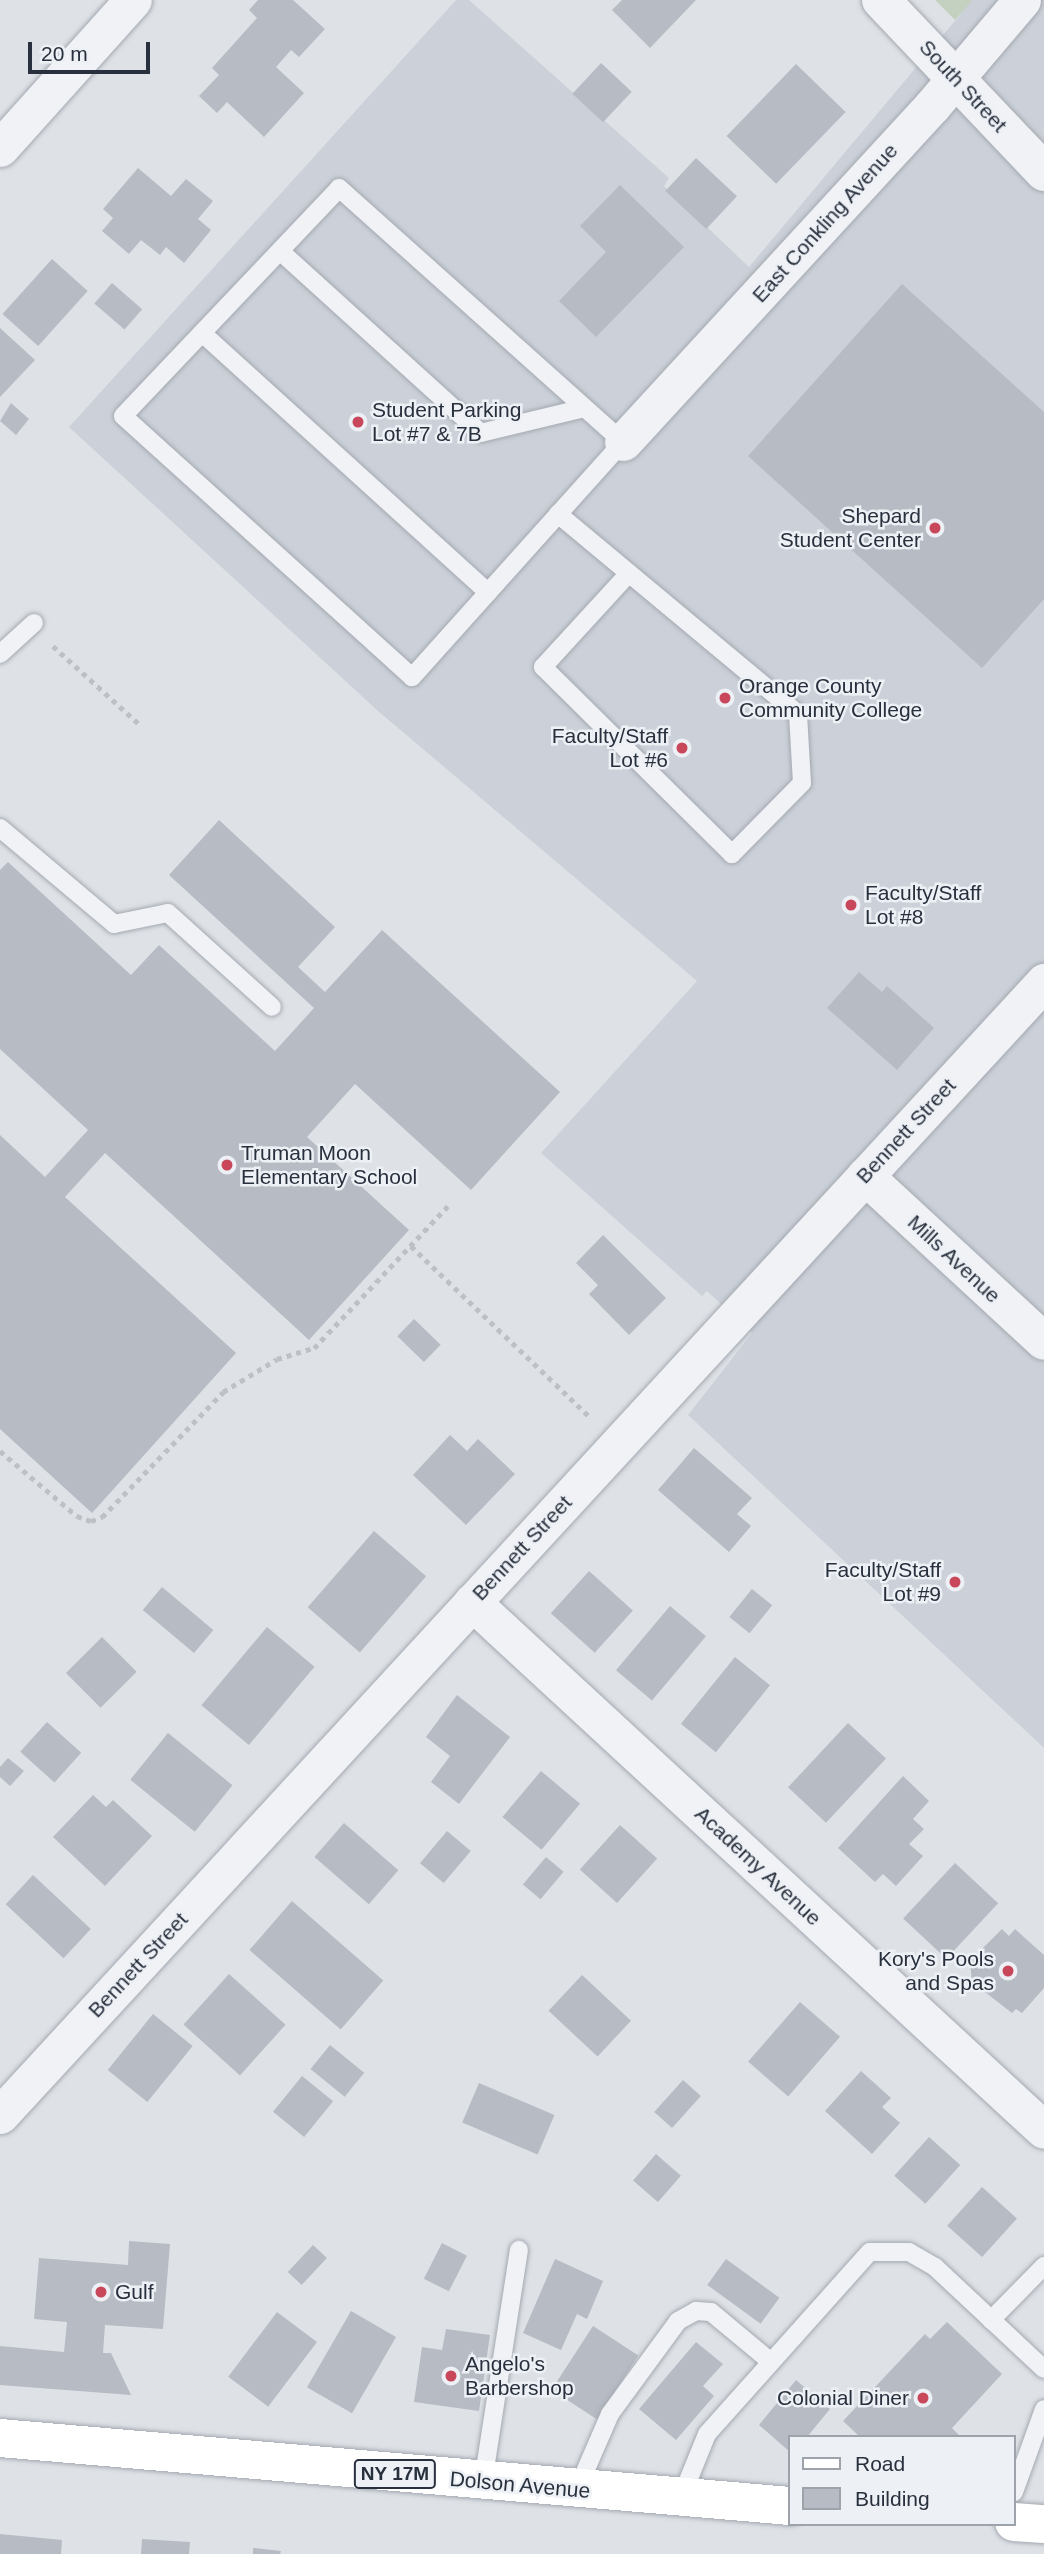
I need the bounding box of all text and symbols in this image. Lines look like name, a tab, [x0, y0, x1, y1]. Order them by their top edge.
scale bar	[32, 28, 154, 72]
street label: South Street	[914, 35, 1012, 137]
text: 20 m	[41, 42, 88, 65]
street label: East Conkling Avenue	[747, 138, 903, 308]
place label: Student Parking Lot #7 & 7B	[372, 397, 521, 447]
marker: Student Parking Lot #7 & 7B	[350, 414, 366, 430]
place label: Shepard Student Center	[780, 503, 921, 553]
marker: Shepard Student Center	[927, 520, 943, 536]
place label: Orange County Community College	[739, 673, 922, 723]
marker: Orange County Community College	[717, 690, 733, 706]
place label: Faculty/Staff Lot #6	[552, 723, 668, 773]
marker: Faculty/Staff Lot #6	[674, 740, 690, 756]
place label: Faculty/Staff Lot #8	[865, 880, 981, 930]
marker: Faculty/Staff Lot #8	[843, 897, 859, 913]
street label: Bennett Street	[851, 1073, 961, 1189]
place label: Truman Moon Elementary School	[241, 1140, 417, 1190]
marker: Truman Moon Elementary School	[219, 1157, 235, 1173]
street label: Mills Avenue	[902, 1209, 1006, 1309]
street label: Bennett Street	[467, 1490, 577, 1606]
place label: Faculty/Staff Lot #9	[825, 1557, 941, 1607]
marker: Faculty/Staff Lot #9	[947, 1574, 963, 1590]
street label: Academy Avenue	[689, 1801, 827, 1931]
street label: Bennett Street	[83, 1907, 193, 2023]
place label: Kory's Pools and Spas	[878, 1946, 994, 1996]
marker: Kory's Pools and Spas	[1000, 1963, 1016, 1979]
place label: Gulf	[115, 2279, 154, 2305]
marker: Gulf	[93, 2284, 109, 2300]
place label: Angelo's Barbershop	[465, 2351, 574, 2401]
marker: Angelo's Barbershop	[443, 2368, 459, 2384]
place label: Colonial Diner	[777, 2385, 909, 2411]
marker: Colonial Diner	[915, 2390, 931, 2406]
legend	[788, 2435, 1016, 2526]
text: Road	[855, 2452, 905, 2475]
road number: NY 17M	[353, 2458, 437, 2490]
street label: Dolson Avenue	[448, 2466, 592, 2504]
text: Building	[855, 2487, 930, 2510]

